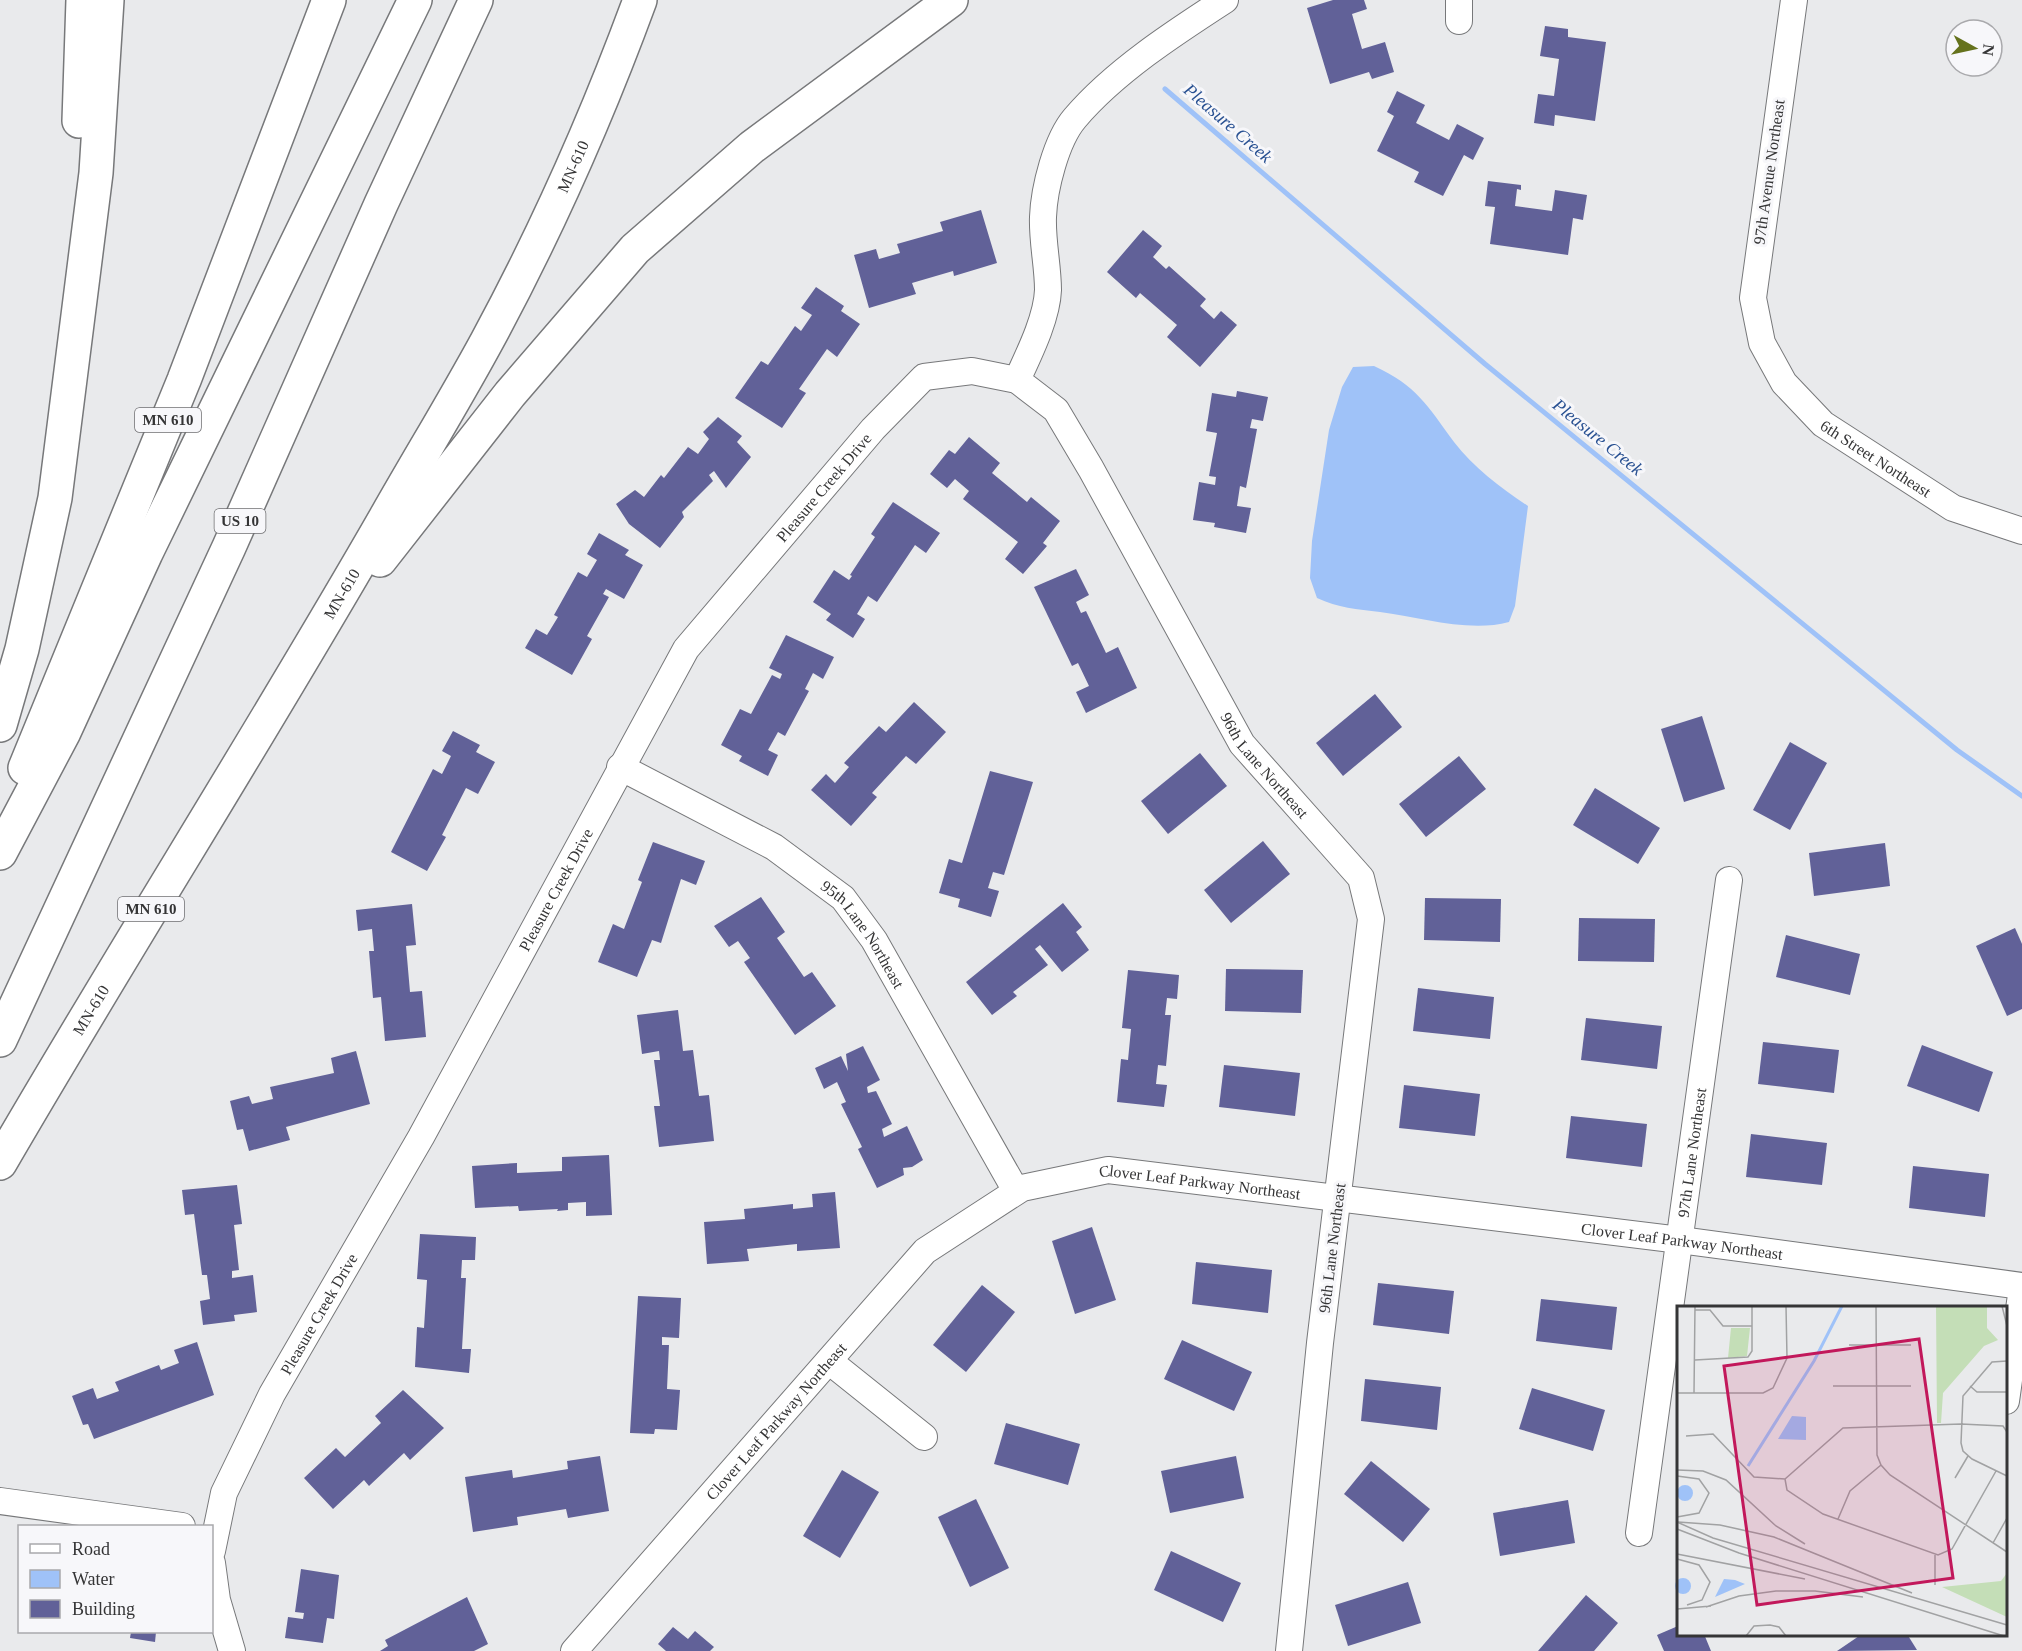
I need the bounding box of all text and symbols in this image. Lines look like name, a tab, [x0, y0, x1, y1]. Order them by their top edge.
north arrow	[1944, 18, 2004, 78]
text: N	[1979, 43, 1998, 57]
water label: Pleasure Creek	[1179, 79, 1277, 167]
street label: 97th Avenue Northeast	[1750, 98, 1788, 246]
street label: MN-610	[554, 138, 592, 195]
water label: Pleasure Creek	[1548, 394, 1648, 480]
road number: MN 610	[135, 408, 201, 432]
street label: 6th Street Northeast	[1818, 416, 1935, 500]
street label: Pleasure Creek Drive	[773, 430, 874, 545]
road number: US 10	[214, 509, 266, 533]
street label: MN-610	[320, 565, 363, 622]
street label: 96th Lane Northeast	[1218, 709, 1312, 822]
street label: Pleasure Creek Drive	[515, 825, 596, 954]
street label: 95th Lane Northeast	[818, 876, 908, 991]
road number: MN 610	[118, 897, 184, 921]
street label: MN-610	[69, 982, 112, 1038]
street label: 97th Lane Northeast	[1674, 1086, 1709, 1218]
street label: Clover Leaf Parkway Northeast	[1097, 1161, 1302, 1202]
street label: 96th Lane Northeast	[1316, 1182, 1348, 1314]
street label: Clover Leaf Parkway Northeast	[1580, 1219, 1784, 1262]
street label: Pleasure Creek Drive	[277, 1250, 360, 1377]
inset map	[1677, 1306, 2007, 1636]
street label: Clover Leaf Parkway Northeast	[702, 1339, 850, 1503]
legend	[18, 1525, 213, 1633]
text: Road	[72, 1539, 110, 1559]
text: Water	[72, 1569, 115, 1589]
text: Building	[72, 1599, 135, 1619]

